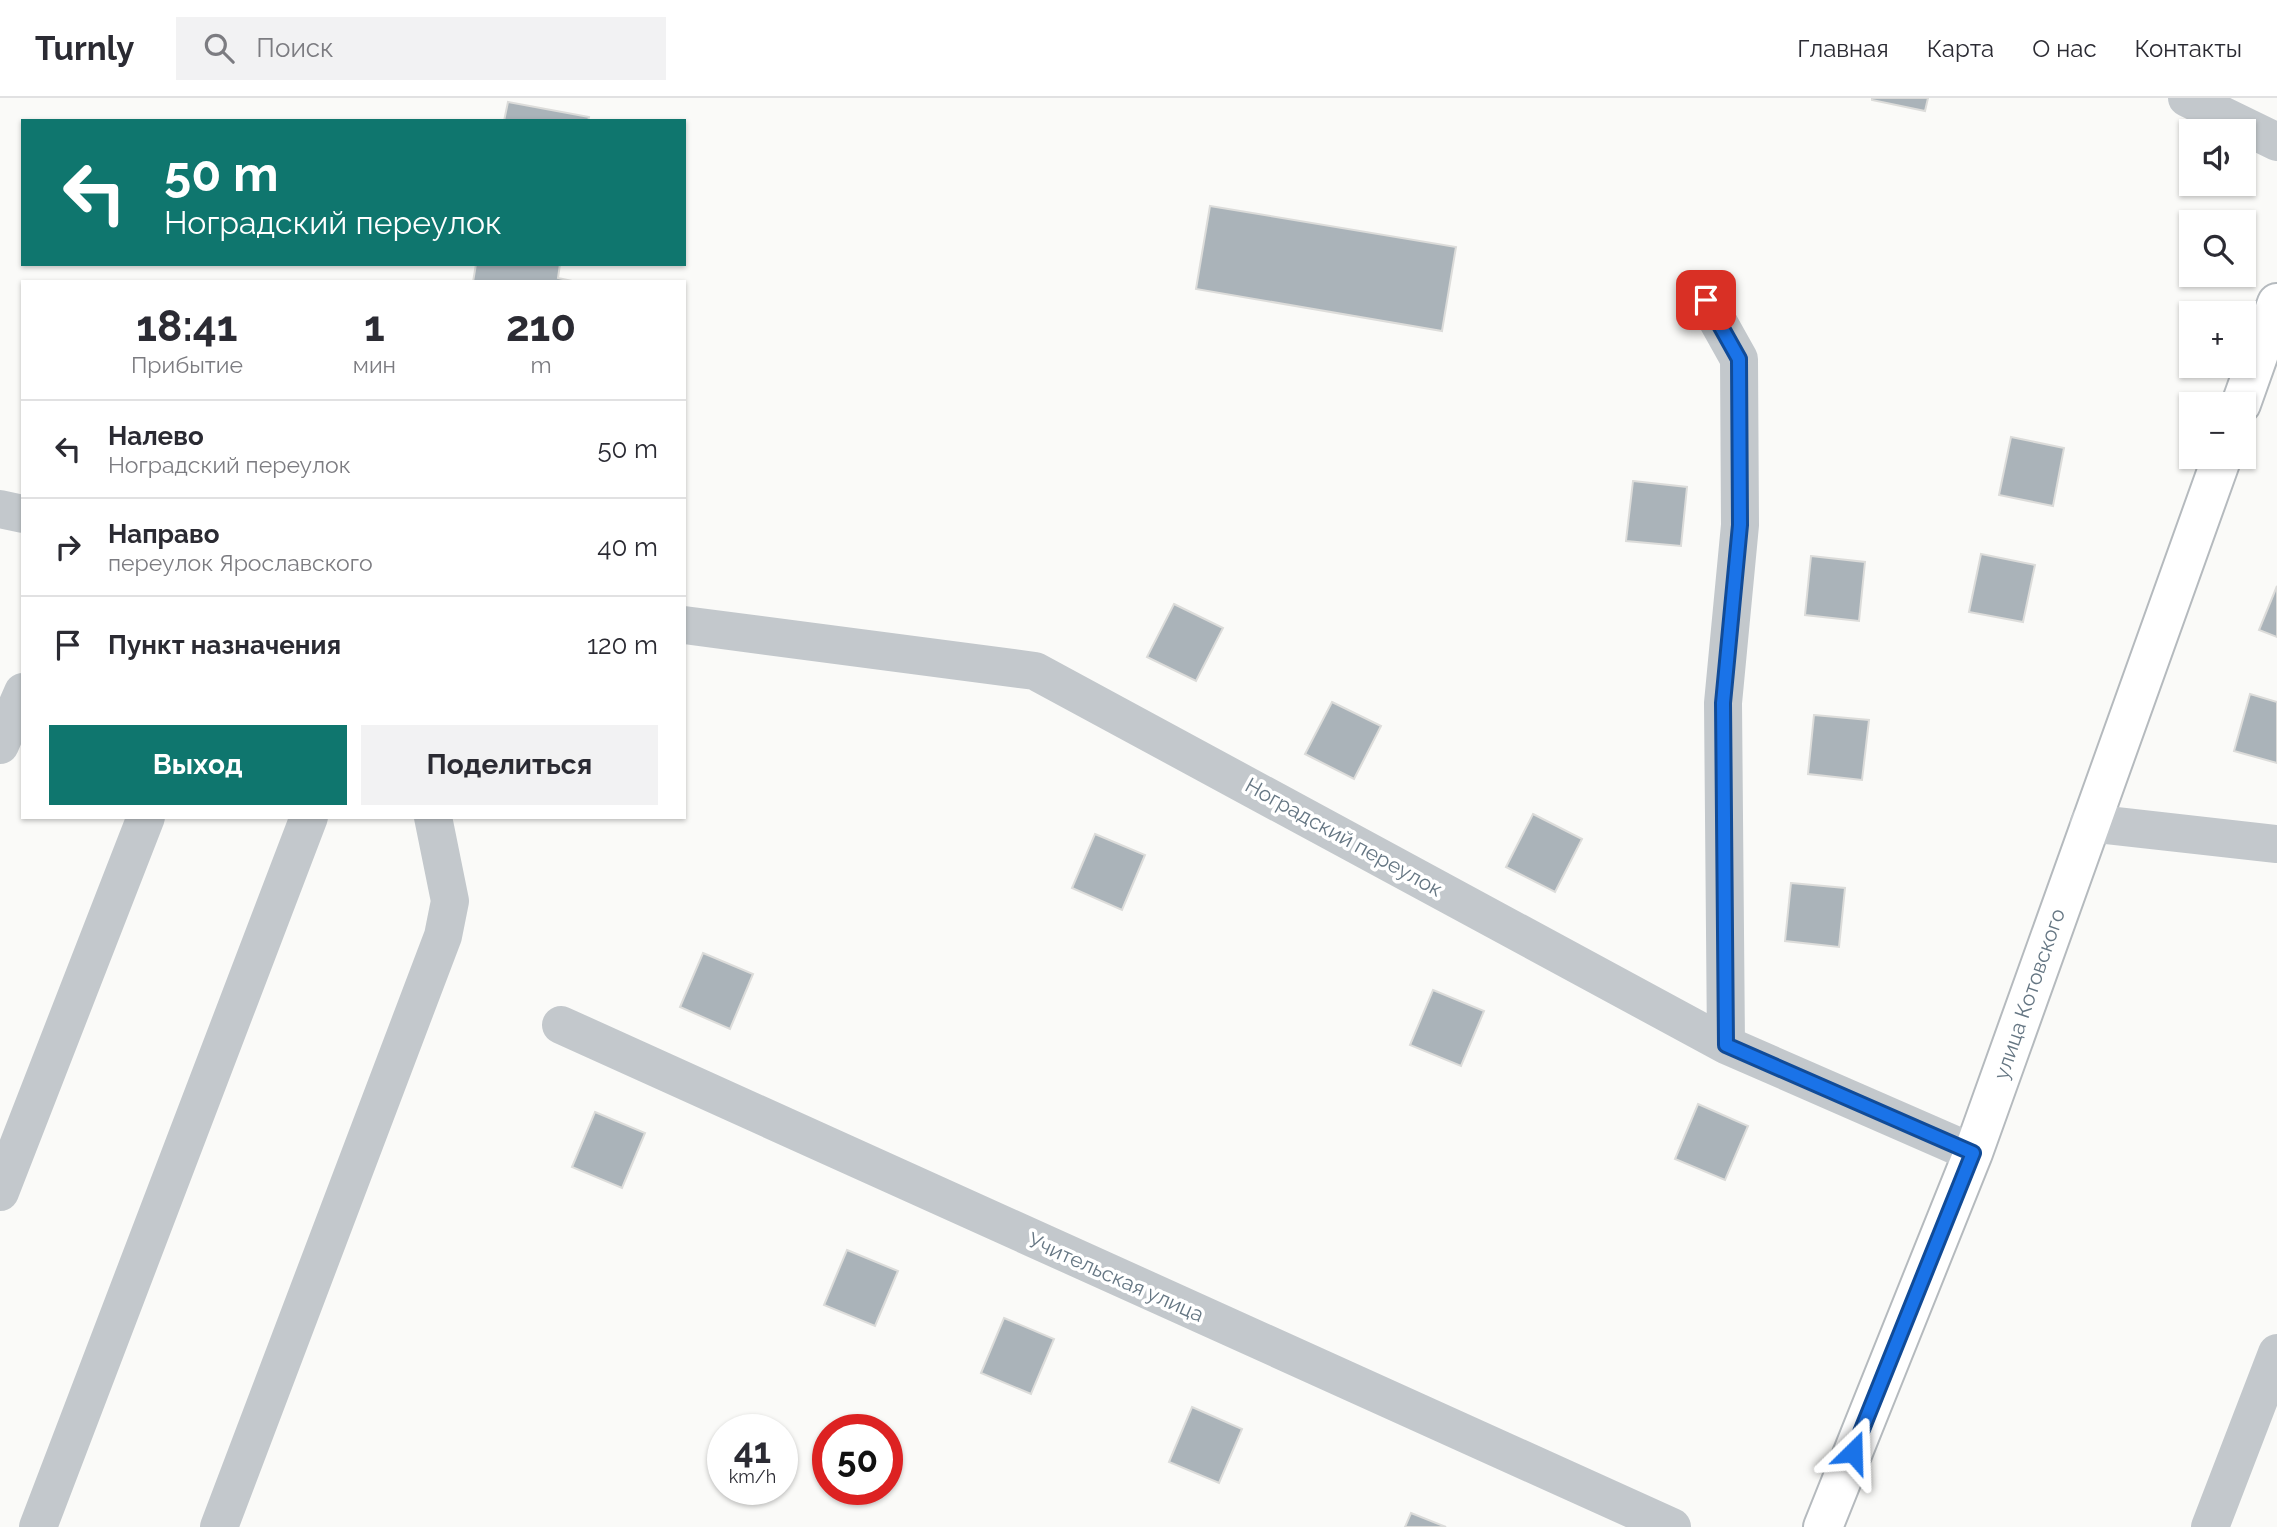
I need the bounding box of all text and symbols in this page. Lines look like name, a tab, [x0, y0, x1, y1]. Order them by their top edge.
search box	[176, 17, 666, 80]
text: Turnly	[35, 29, 134, 68]
icon: search	[200, 29, 238, 67]
text: Поиск	[256, 33, 334, 63]
text: Главная	[1797, 34, 1889, 63]
text: Карта	[1927, 34, 1994, 63]
text: О нас	[2032, 34, 2097, 63]
text: Контакты	[2135, 34, 2242, 63]
map controls	[2179, 119, 2256, 469]
button: sound	[2179, 119, 2256, 196]
text: 50 m	[164, 145, 279, 202]
icon: left	[49, 147, 140, 238]
text: Ноградский переулок	[164, 204, 502, 241]
button: search	[2179, 210, 2256, 287]
pin	[1676, 270, 1736, 330]
icon: arrive	[1687, 281, 1725, 319]
button: +	[2179, 301, 2256, 378]
text: 18:41	[136, 302, 238, 351]
text: 1	[364, 302, 385, 351]
text: 210	[506, 302, 576, 351]
text: Прибытие	[131, 351, 243, 378]
text: мин	[353, 351, 396, 378]
text: m	[530, 351, 552, 378]
button: −	[2179, 392, 2256, 469]
text: Налево	[108, 421, 204, 451]
icon: left	[49, 430, 87, 468]
text: 50 m	[597, 434, 658, 464]
text: Ноградский переулок	[108, 451, 351, 478]
text: Направо	[108, 519, 219, 549]
icon: right	[49, 528, 87, 566]
text: 40 m	[597, 532, 658, 562]
text: переулок Ярославского	[108, 549, 373, 576]
icon: arrive	[49, 626, 87, 664]
text: Пункт назначения	[108, 630, 341, 660]
text: 120 m	[587, 630, 658, 660]
button: Выход	[49, 725, 347, 805]
button: Поделиться	[361, 725, 658, 805]
street label: Ноградский переулок	[1241, 772, 1447, 902]
street label: улица Котовского	[1988, 905, 2070, 1083]
street label: Учительская улица	[1024, 1227, 1208, 1327]
speed limit sign: 50	[812, 1414, 903, 1505]
position arrow	[1816, 1415, 1890, 1489]
text: 41	[734, 1430, 771, 1471]
text: km/h	[729, 1466, 776, 1487]

